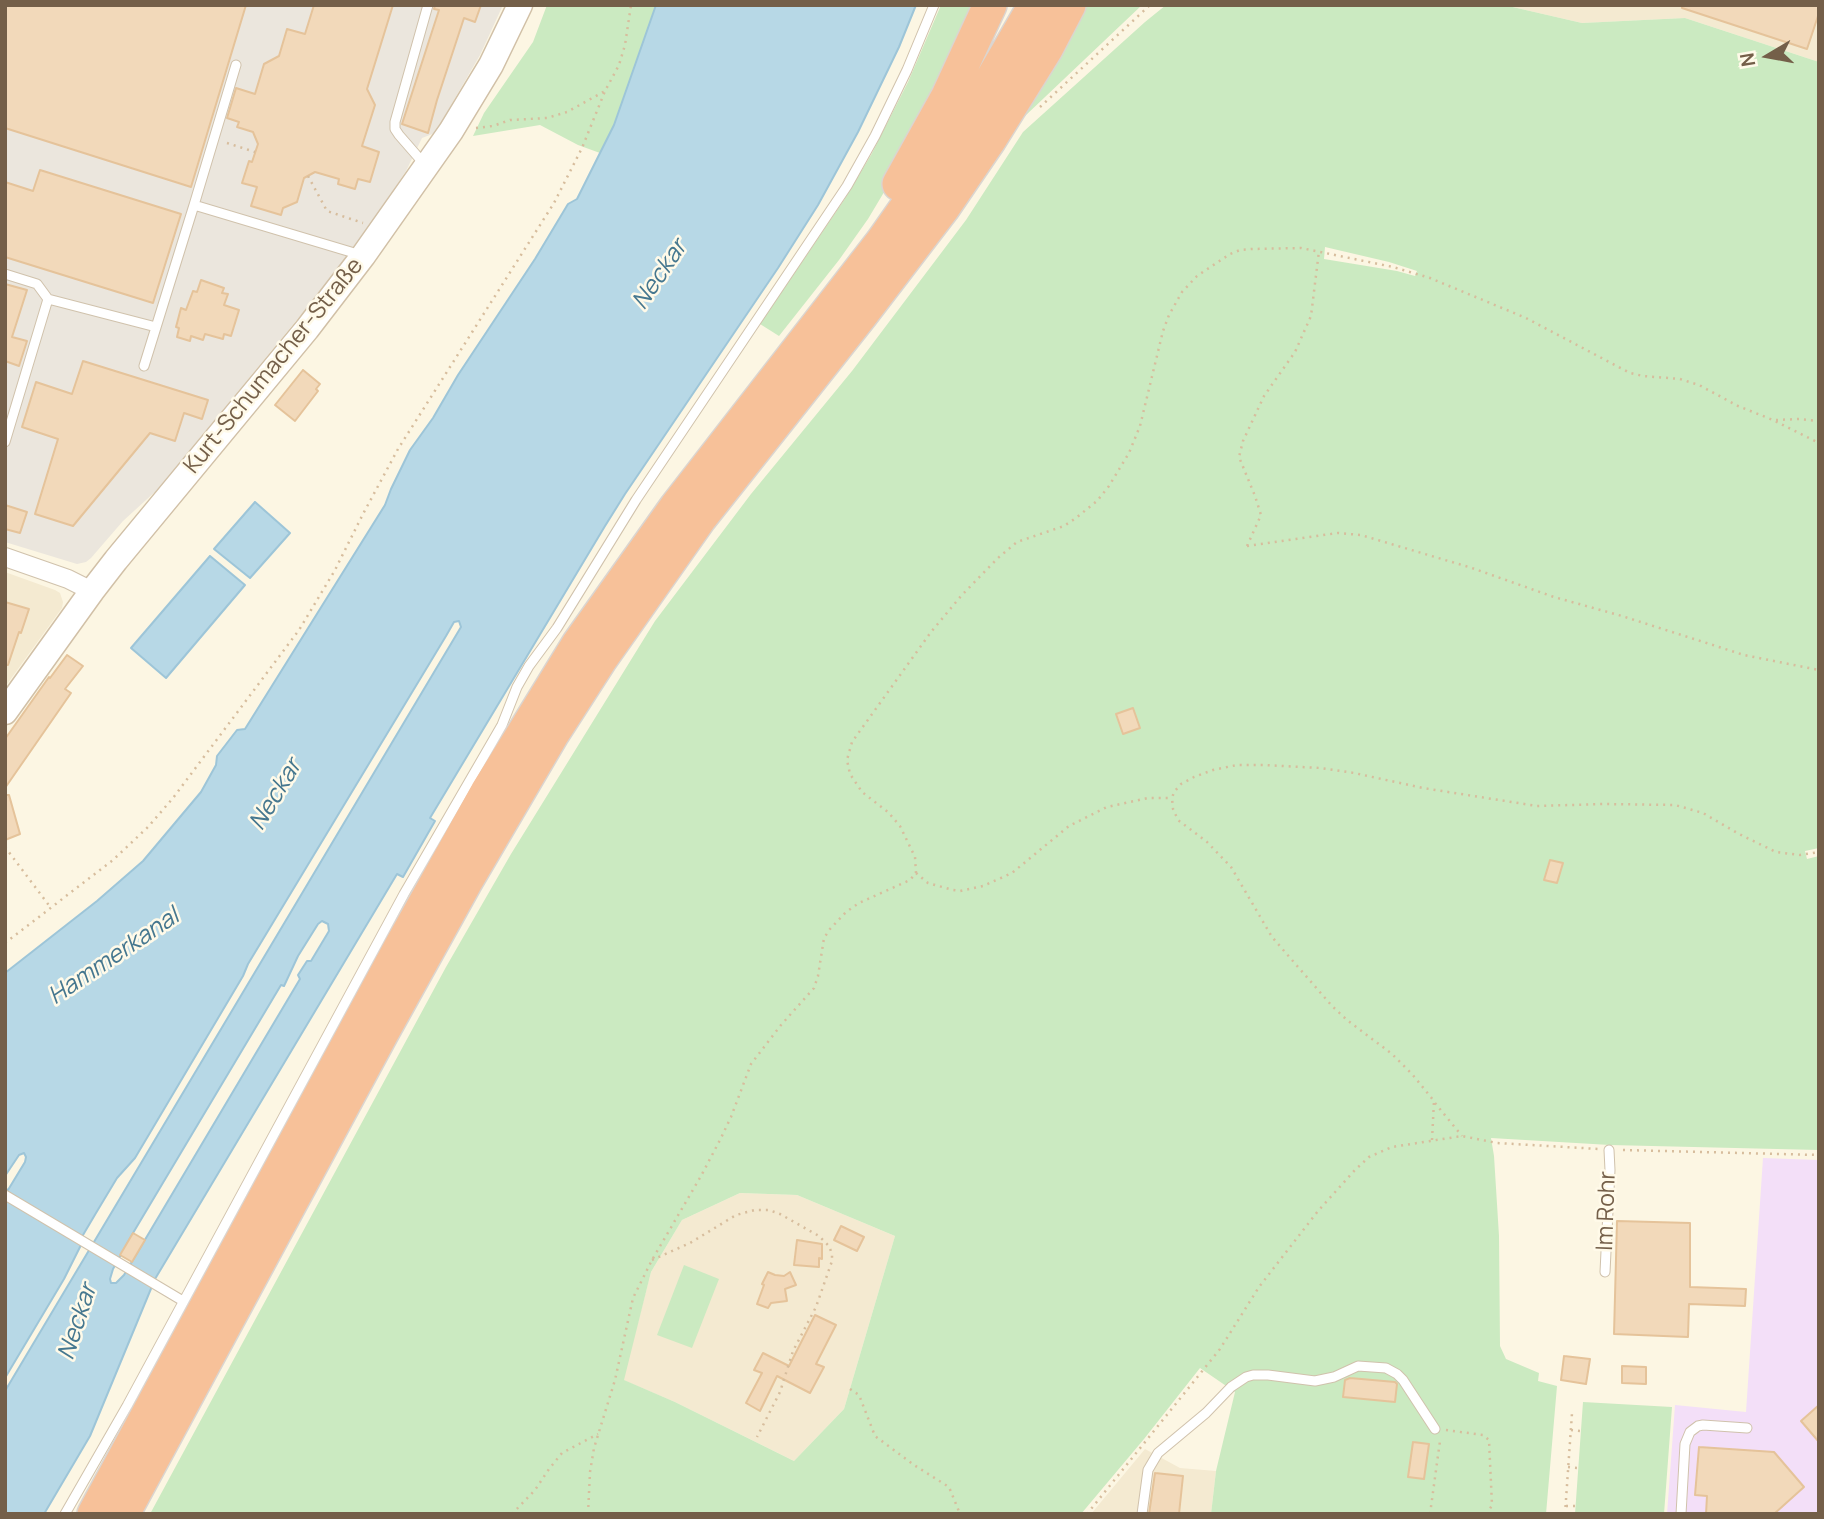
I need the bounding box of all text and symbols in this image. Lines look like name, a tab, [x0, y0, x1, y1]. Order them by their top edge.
north arrow	[1733, 21, 1803, 91]
text: N	[1733, 51, 1761, 69]
water label: Neckar	[626, 235, 694, 315]
street label: Kurt-Schumacher-Straße	[179, 253, 369, 479]
water label: Neckar	[244, 754, 308, 836]
water label: Hammerkanal	[43, 903, 185, 1011]
street label: Im Rohr	[1592, 1171, 1622, 1251]
water label: Neckar	[52, 1281, 104, 1363]

